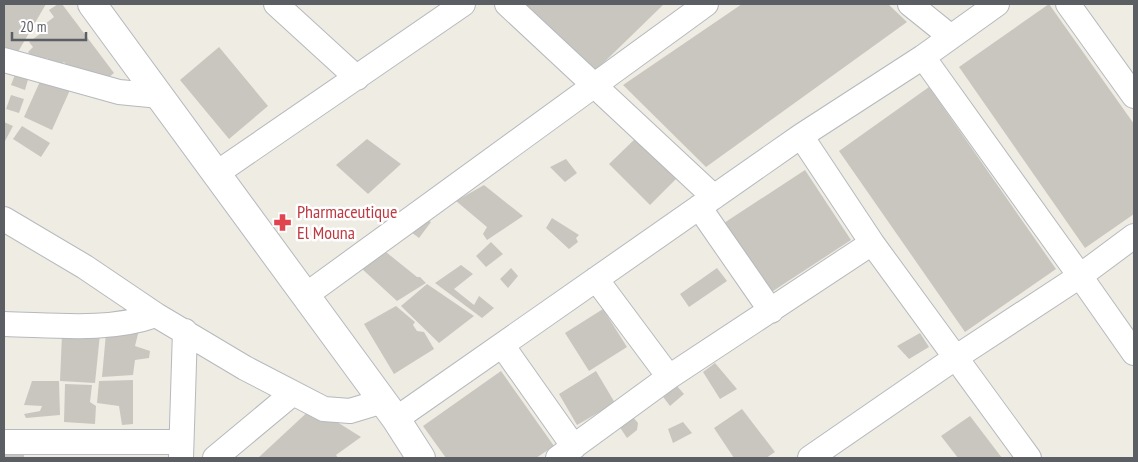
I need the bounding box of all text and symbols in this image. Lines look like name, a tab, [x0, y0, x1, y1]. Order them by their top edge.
scale bar	[12, 10, 86, 42]
text: 20 m	[20, 17, 46, 36]
place label: Pharmaceutique El Mouna	[297, 200, 397, 244]
pharmacy icon: Pharmaceutique El Mouna	[273, 212, 293, 232]

